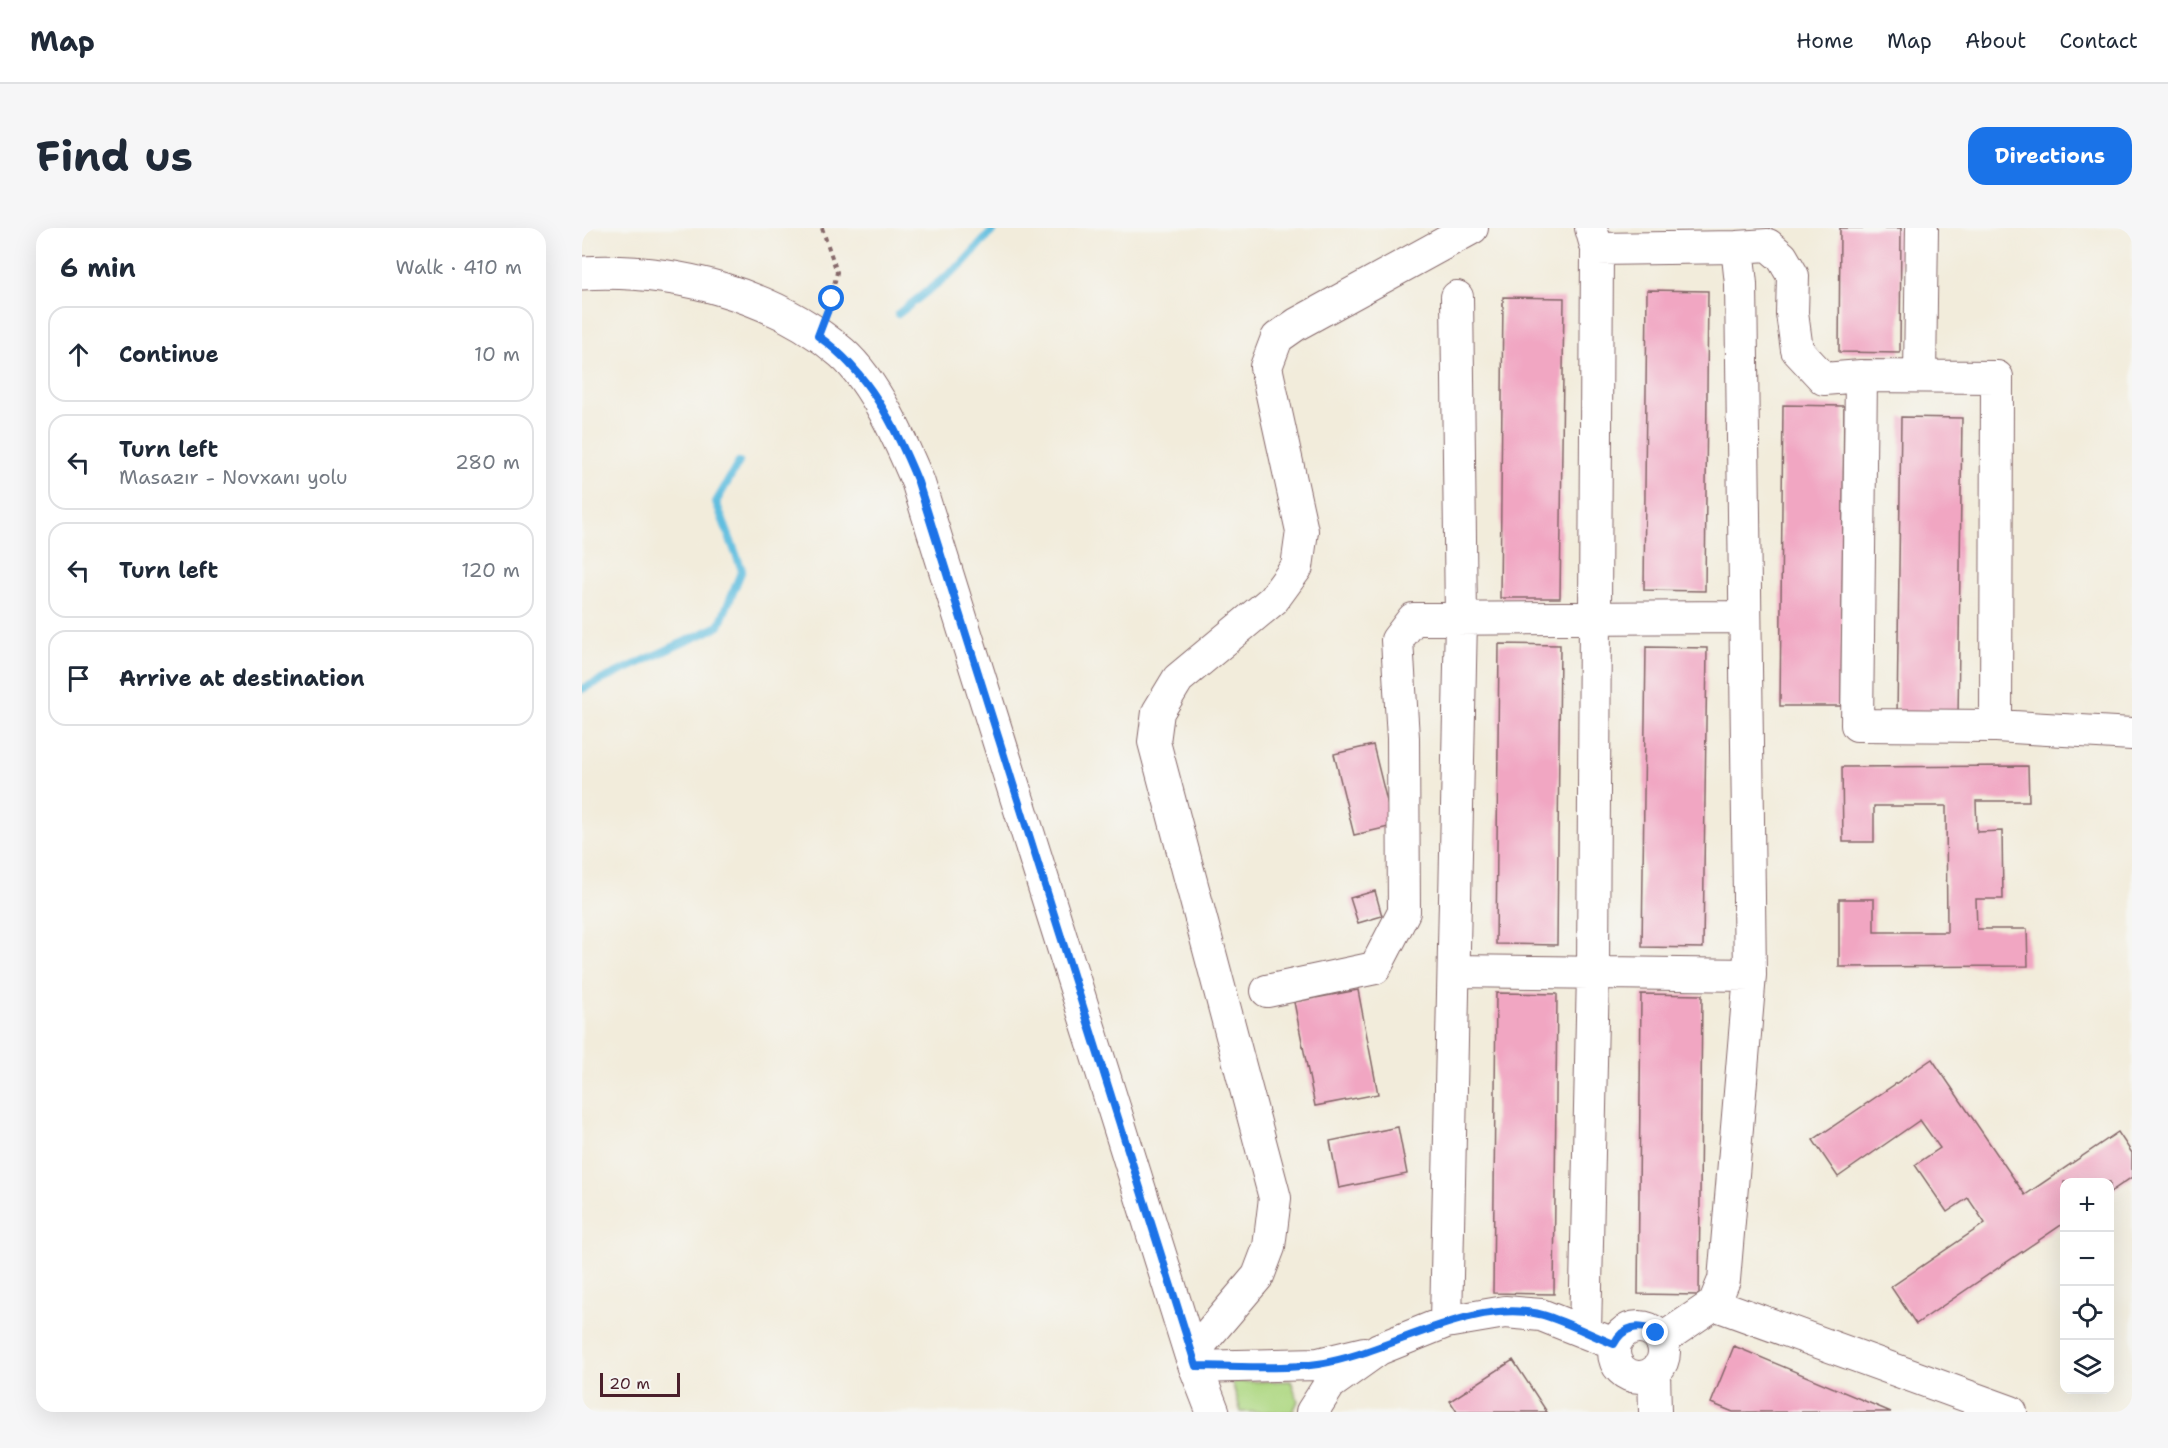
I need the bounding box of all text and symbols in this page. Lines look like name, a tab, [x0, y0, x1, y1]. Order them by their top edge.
text: Map	[30, 22, 95, 60]
text: Home	[1796, 27, 1854, 55]
text: Map	[1887, 27, 1932, 55]
text: About	[1965, 27, 2026, 55]
text: Contact	[2059, 27, 2138, 55]
button: Directions	[1968, 127, 2132, 185]
text: Find us	[36, 128, 193, 184]
text: 6 min	[60, 250, 136, 285]
text: Walk · 410 m	[396, 254, 522, 280]
route start	[818, 285, 844, 311]
icon: ahead	[62, 338, 95, 371]
text: Continue	[119, 340, 219, 369]
text: 10 m	[474, 341, 520, 367]
text: Turn left	[119, 435, 218, 464]
icon: left	[62, 446, 95, 479]
text: 280 m	[455, 449, 520, 475]
text: Masazır - Novxanı yolu	[119, 464, 348, 490]
icon: left	[62, 554, 95, 587]
text: Turn left	[119, 556, 218, 585]
text: 120 m	[461, 557, 520, 583]
icon: arrive	[62, 662, 95, 695]
text: Arrive at destination	[119, 664, 365, 693]
map controls	[2060, 1178, 2114, 1394]
button: +	[2060, 1178, 2114, 1232]
button: −	[2060, 1232, 2114, 1286]
button: locate	[2060, 1286, 2114, 1340]
route end	[1642, 1319, 1668, 1345]
button: layers	[2060, 1340, 2114, 1394]
scale bar	[600, 1370, 680, 1398]
text: 20 m	[609, 1373, 650, 1394]

